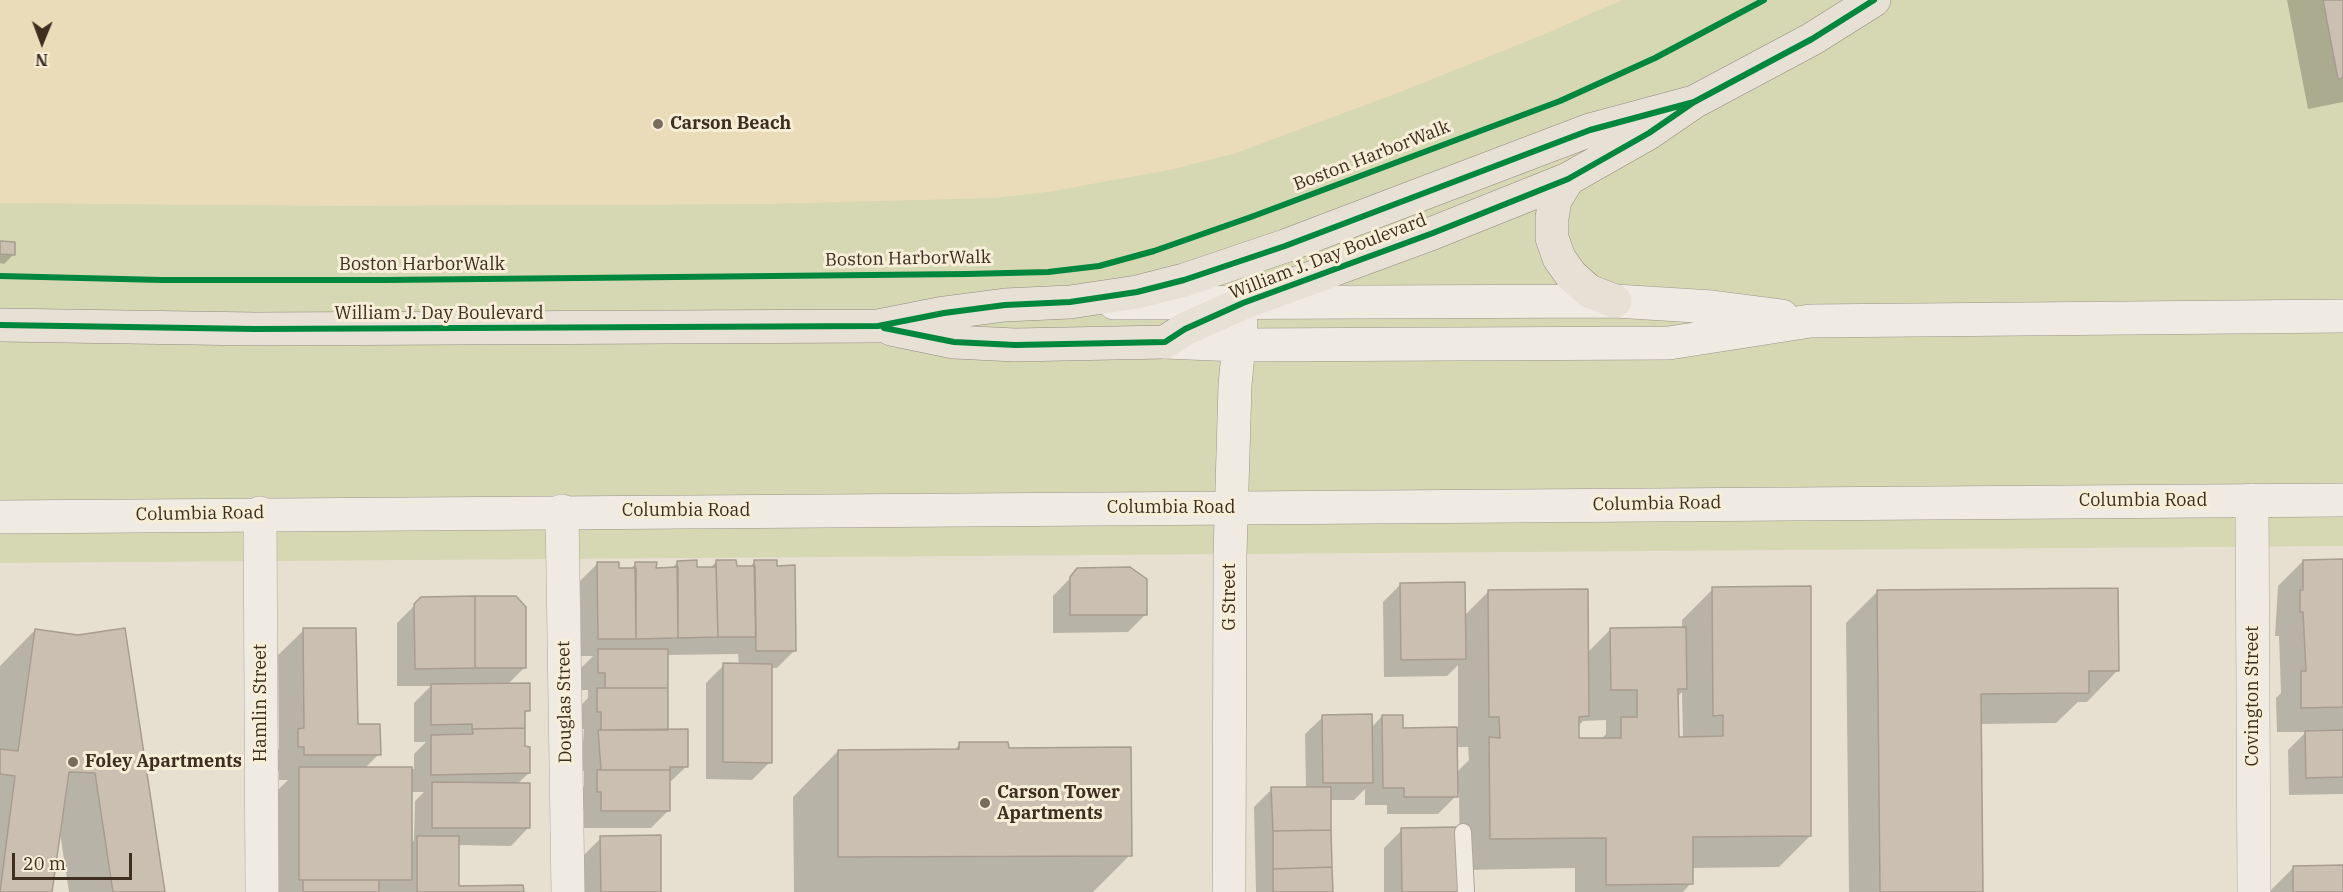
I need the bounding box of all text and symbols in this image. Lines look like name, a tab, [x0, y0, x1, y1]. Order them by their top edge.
north arrow	[12, 12, 72, 72]
text: N	[35, 50, 48, 70]
place label: Carson Beach	[670, 113, 791, 135]
street label: Boston HarborWalk	[1291, 116, 1453, 196]
marker: Carson Beach	[651, 117, 665, 131]
street label: William J. Day Boulevard	[1226, 209, 1430, 305]
street label: Boston HarborWalk	[825, 247, 991, 271]
street label: Boston HarborWalk	[339, 254, 505, 276]
street label: William J. Day Boulevard	[334, 303, 544, 325]
street label: Columbia Road	[2079, 490, 2207, 512]
street label: Columbia Road	[1592, 492, 1722, 516]
street label: Columbia Road	[1107, 497, 1235, 519]
street label: Columbia Road	[622, 500, 750, 522]
street label: Columbia Road	[135, 502, 265, 526]
street label: G Street	[1219, 563, 1241, 631]
street label: Covington Street	[2242, 626, 2264, 766]
street label: Douglas Street	[553, 641, 577, 763]
street label: Hamlin Street	[250, 644, 272, 762]
place label: Foley Apartments	[85, 751, 242, 773]
marker: Foley Apartments	[66, 755, 80, 769]
place label: Carson Tower Apartments	[997, 782, 1120, 824]
marker: Carson Tower Apartments	[978, 796, 992, 810]
scale bar	[15, 841, 135, 879]
text: 20 m	[23, 852, 66, 875]

